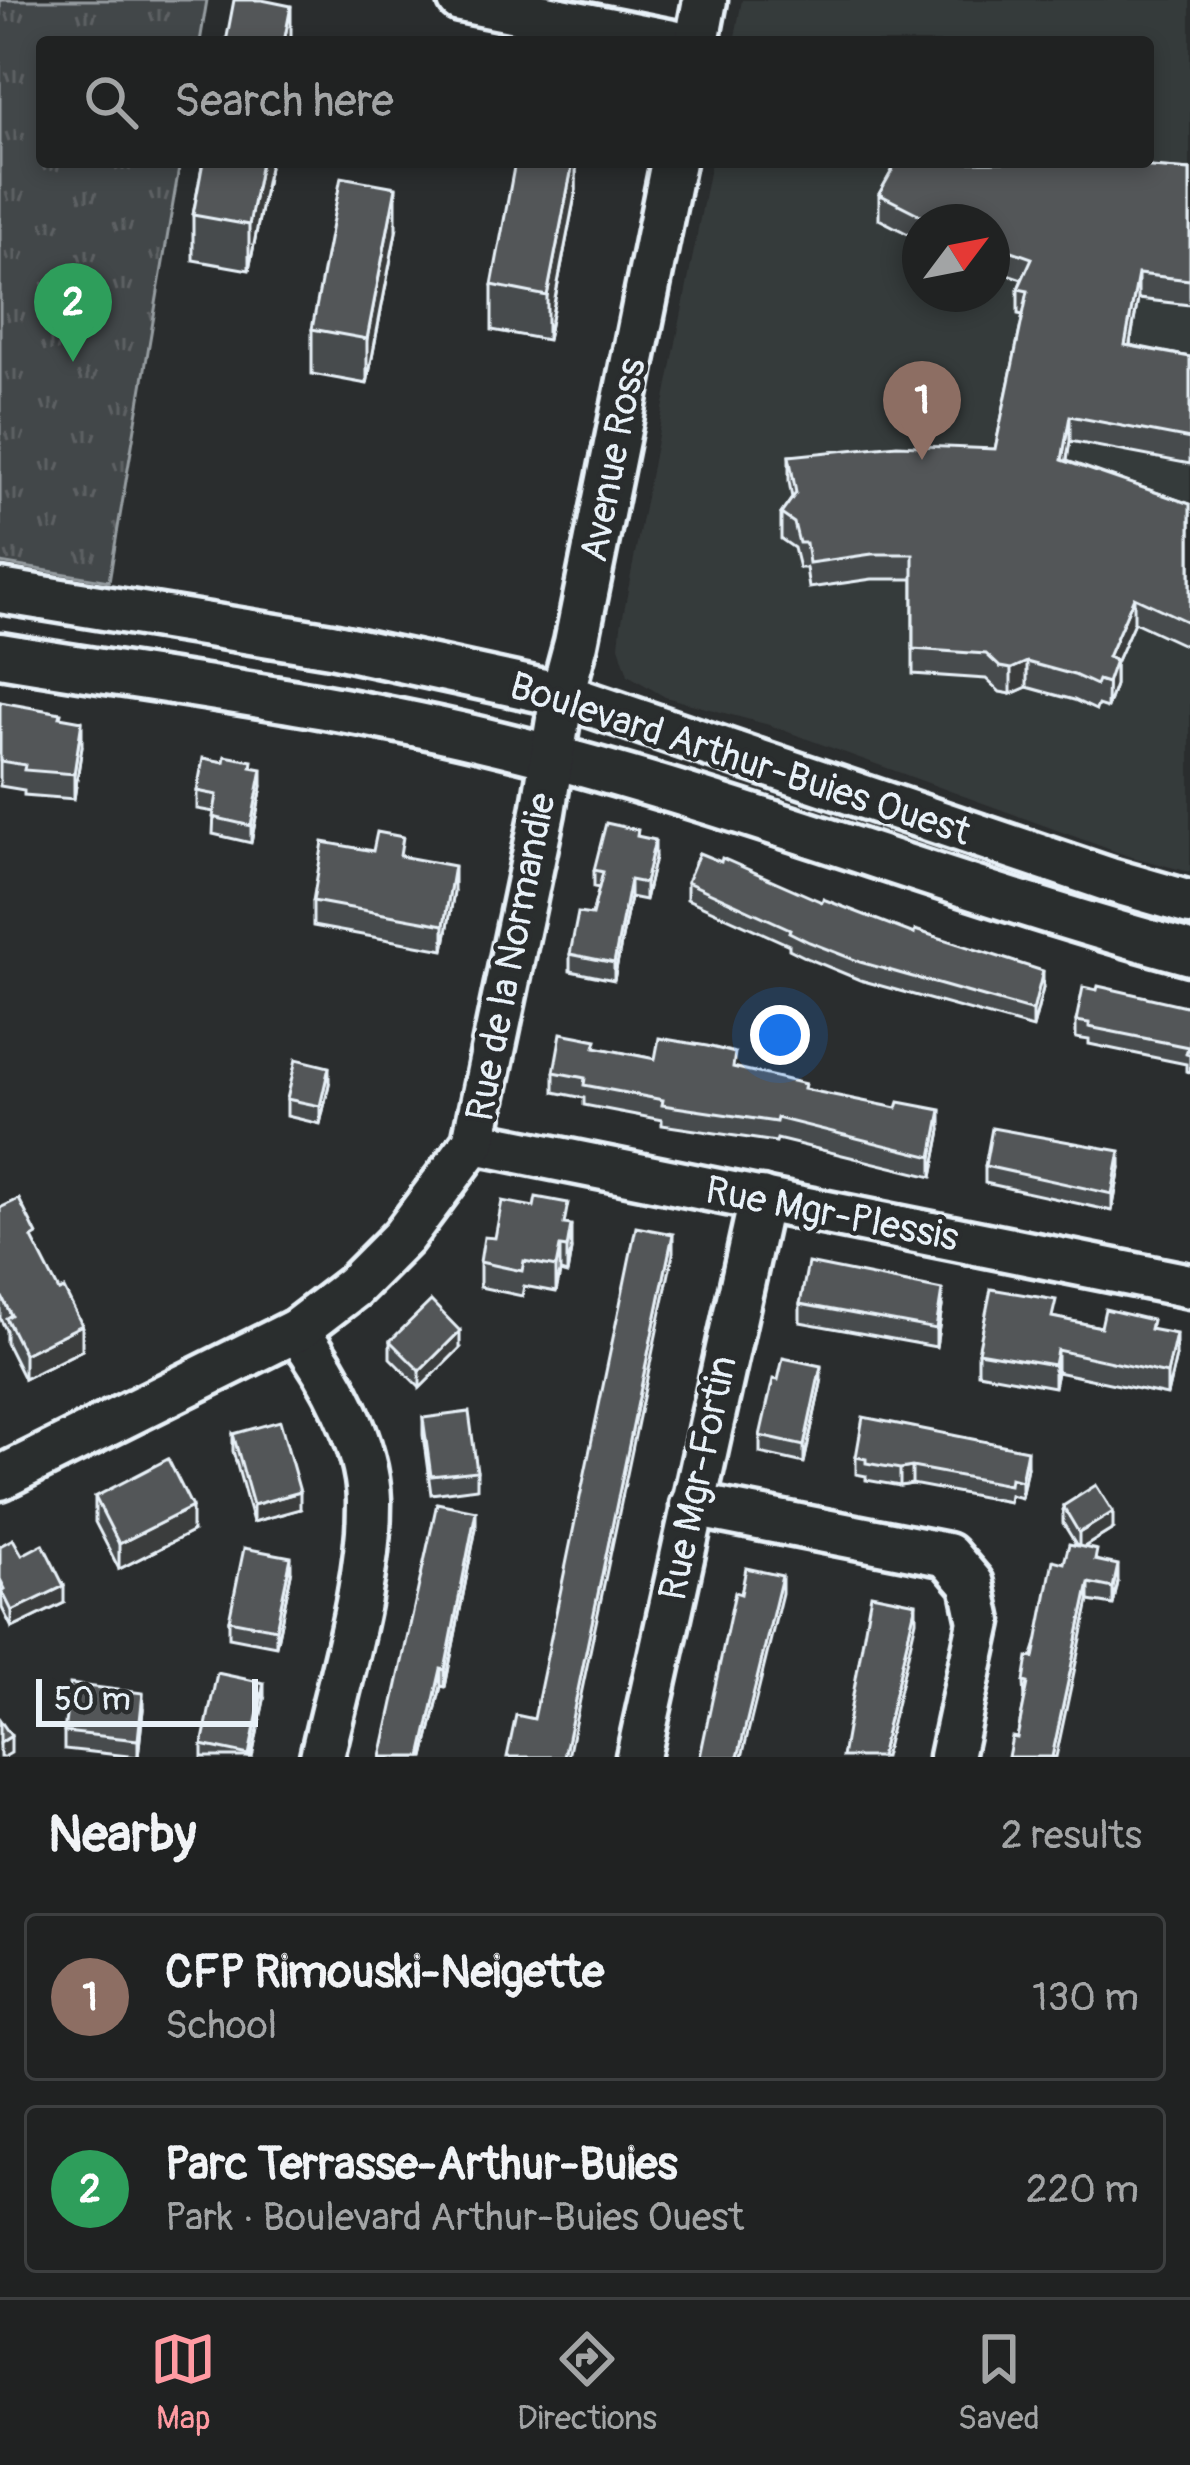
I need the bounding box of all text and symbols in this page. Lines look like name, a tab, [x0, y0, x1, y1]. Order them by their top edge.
search box	[36, 36, 1154, 168]
icon: search	[78, 69, 144, 135]
text: Search here	[174, 74, 394, 130]
north arrow	[902, 204, 1010, 312]
pin: 2	[34, 263, 112, 362]
street label: Avenue Ross	[569, 354, 657, 566]
pin: 1	[883, 361, 961, 460]
street label: Boulevard Arthur-Buies Ouest	[503, 661, 977, 857]
street label: Rue de la Normandie	[455, 789, 567, 1125]
your location	[750, 1005, 810, 1065]
street label: Rue Mgr-Plessis	[701, 1165, 963, 1263]
street label: Rue Mgr-Fortin	[648, 1351, 748, 1605]
scale bar	[36, 1673, 258, 1726]
text: 50 m	[54, 1679, 131, 1720]
text: Nearby	[48, 1803, 196, 1867]
text: 2 results	[1001, 1811, 1142, 1860]
text: CFP Rimouski-Neigette	[165, 1945, 604, 2001]
text: 1	[82, 1973, 98, 2022]
text: 130 m	[1032, 1973, 1139, 2022]
text: School	[165, 2001, 277, 2050]
text: Parc Terrasse-Arthur-Buies	[165, 2137, 678, 2193]
text: 2	[79, 2165, 101, 2214]
text: 220 m	[1026, 2165, 1139, 2214]
text: Park · Boulevard Arthur-Buies Ouest	[165, 2193, 744, 2242]
tab: Map	[150, 2326, 216, 2439]
tab: Directions	[517, 2326, 657, 2439]
tab: Saved	[958, 2326, 1040, 2439]

